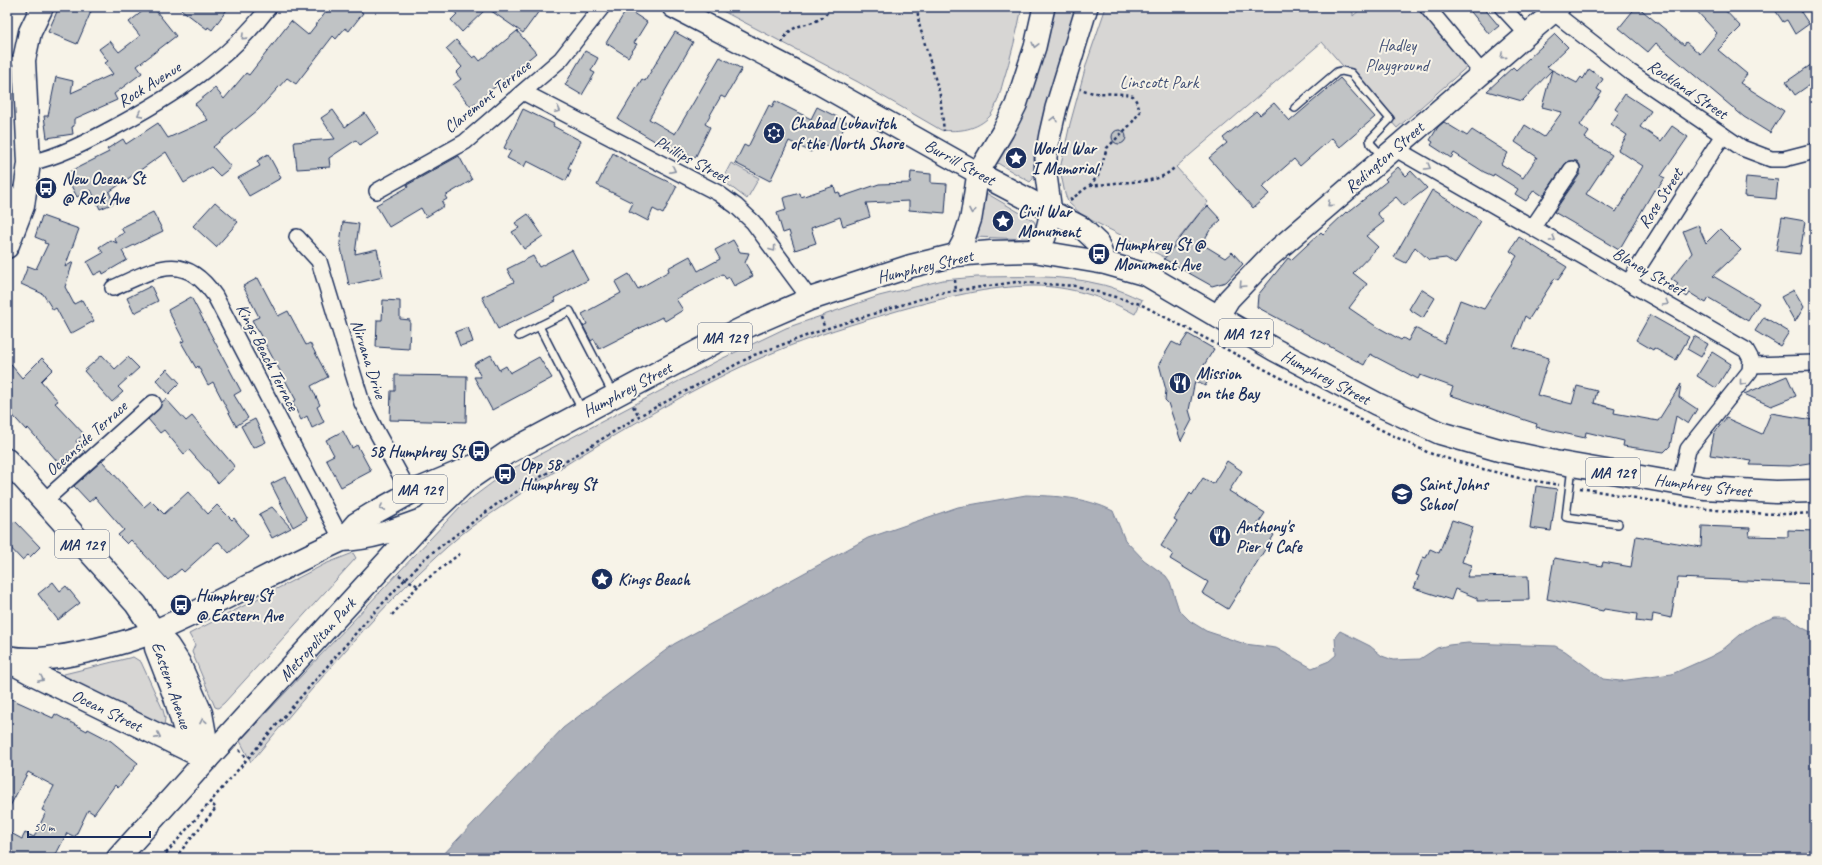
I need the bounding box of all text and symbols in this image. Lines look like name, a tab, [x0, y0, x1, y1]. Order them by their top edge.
one-way arrow	[241, 32, 249, 40]
park label: Hadley Playground	[1366, 35, 1431, 76]
one-way arrow	[1032, 42, 1040, 48]
one-way arrow	[1500, 51, 1507, 58]
street label: Claremont Terrace	[440, 54, 536, 138]
street label: Rockland Street	[1644, 55, 1734, 125]
street label: Rock Avenue	[114, 56, 186, 112]
park label: Linscott Park	[1120, 72, 1200, 93]
one-way arrow	[554, 105, 561, 113]
one-way arrow	[136, 109, 144, 116]
place label: Chabad Lubavitch of the North Shore	[790, 113, 905, 154]
one-way arrow	[1049, 115, 1057, 122]
street label: Redington Street	[1340, 116, 1430, 197]
synagogue icon: Chabad Lubavitch of the North Shore	[761, 120, 787, 146]
street label: Phillips Street	[651, 131, 735, 189]
street label: Burrill Street	[921, 135, 1001, 191]
place label: World War I Memorial	[1032, 138, 1100, 179]
place icon: World War I Memorial	[1003, 145, 1029, 171]
street label: Rose Street	[1633, 162, 1689, 232]
one-way arrow	[1424, 163, 1431, 170]
one-way arrow	[669, 165, 676, 172]
place label: New Ocean St @ Rock Ave	[62, 168, 147, 209]
bus stop icon: New Ocean St @ Rock Ave	[33, 175, 59, 201]
one-way arrow	[1327, 199, 1334, 206]
place label: Civil War Monument	[1018, 201, 1083, 242]
one-way arrow	[968, 208, 977, 214]
place icon: Civil War Monument	[990, 208, 1016, 234]
place label: Humphrey St @ Monument Ave	[1114, 234, 1207, 275]
one-way arrow	[1549, 234, 1556, 241]
bus stop icon: Humphrey St @ Monument Ave	[1086, 241, 1112, 267]
street label: Blaney Street	[1609, 242, 1690, 302]
one-way arrow	[768, 245, 776, 252]
street label: Humphrey Street	[875, 245, 977, 288]
one-way arrow	[1239, 280, 1247, 288]
one-way arrow	[1662, 298, 1669, 305]
street label: Kings Beach Terrace	[232, 300, 304, 415]
street label: Nirvana Drive	[346, 317, 392, 403]
road number: MA 129	[1219, 319, 1273, 347]
road number: MA 129	[698, 323, 752, 351]
street label: Humphrey Street	[1278, 345, 1376, 411]
street label: Humphrey Street	[579, 356, 677, 422]
place label: Mission on the Bay	[1196, 363, 1261, 404]
restaurant icon: Mission on the Bay	[1167, 370, 1193, 396]
one-way arrow	[1740, 378, 1747, 386]
street label: Oceanside Terrace	[41, 395, 133, 481]
bus stop icon: 58 Humphrey St	[466, 438, 492, 464]
place label: 58 Humphrey St	[369, 441, 466, 462]
place label: Opp 58 Humphrey St	[520, 454, 598, 495]
road number: MA 129	[1586, 458, 1640, 486]
bus stop icon: Opp 58 Humphrey St	[492, 461, 518, 487]
street label: Humphrey Street	[1653, 469, 1755, 502]
place label: Saint Johns School	[1418, 474, 1490, 515]
road number: MA 129	[393, 475, 447, 503]
school or university icon: Saint Johns School	[1389, 481, 1415, 507]
one-way arrow	[379, 504, 386, 511]
place label: Anthony's Pier 4 Cafe	[1236, 516, 1303, 557]
restaurant icon: Anthony's Pier 4 Cafe	[1207, 523, 1233, 549]
road number: MA 129	[55, 530, 109, 558]
place icon: Kings Beach	[589, 566, 615, 592]
place label: Kings Beach	[618, 569, 691, 590]
place label: Humphrey St @ Eastern Ave	[196, 585, 284, 626]
bus stop icon: Humphrey St @ Eastern Ave	[168, 592, 194, 618]
street label: Metropolitan Park	[275, 592, 361, 685]
street label: Eastern Avenue	[147, 639, 197, 733]
one-way arrow	[37, 674, 45, 681]
street label: Ocean Street	[68, 685, 147, 737]
one-way arrow	[199, 717, 207, 724]
one-way arrow	[154, 731, 162, 738]
scale bar	[28, 813, 150, 839]
text: 50 m	[34, 819, 56, 835]

